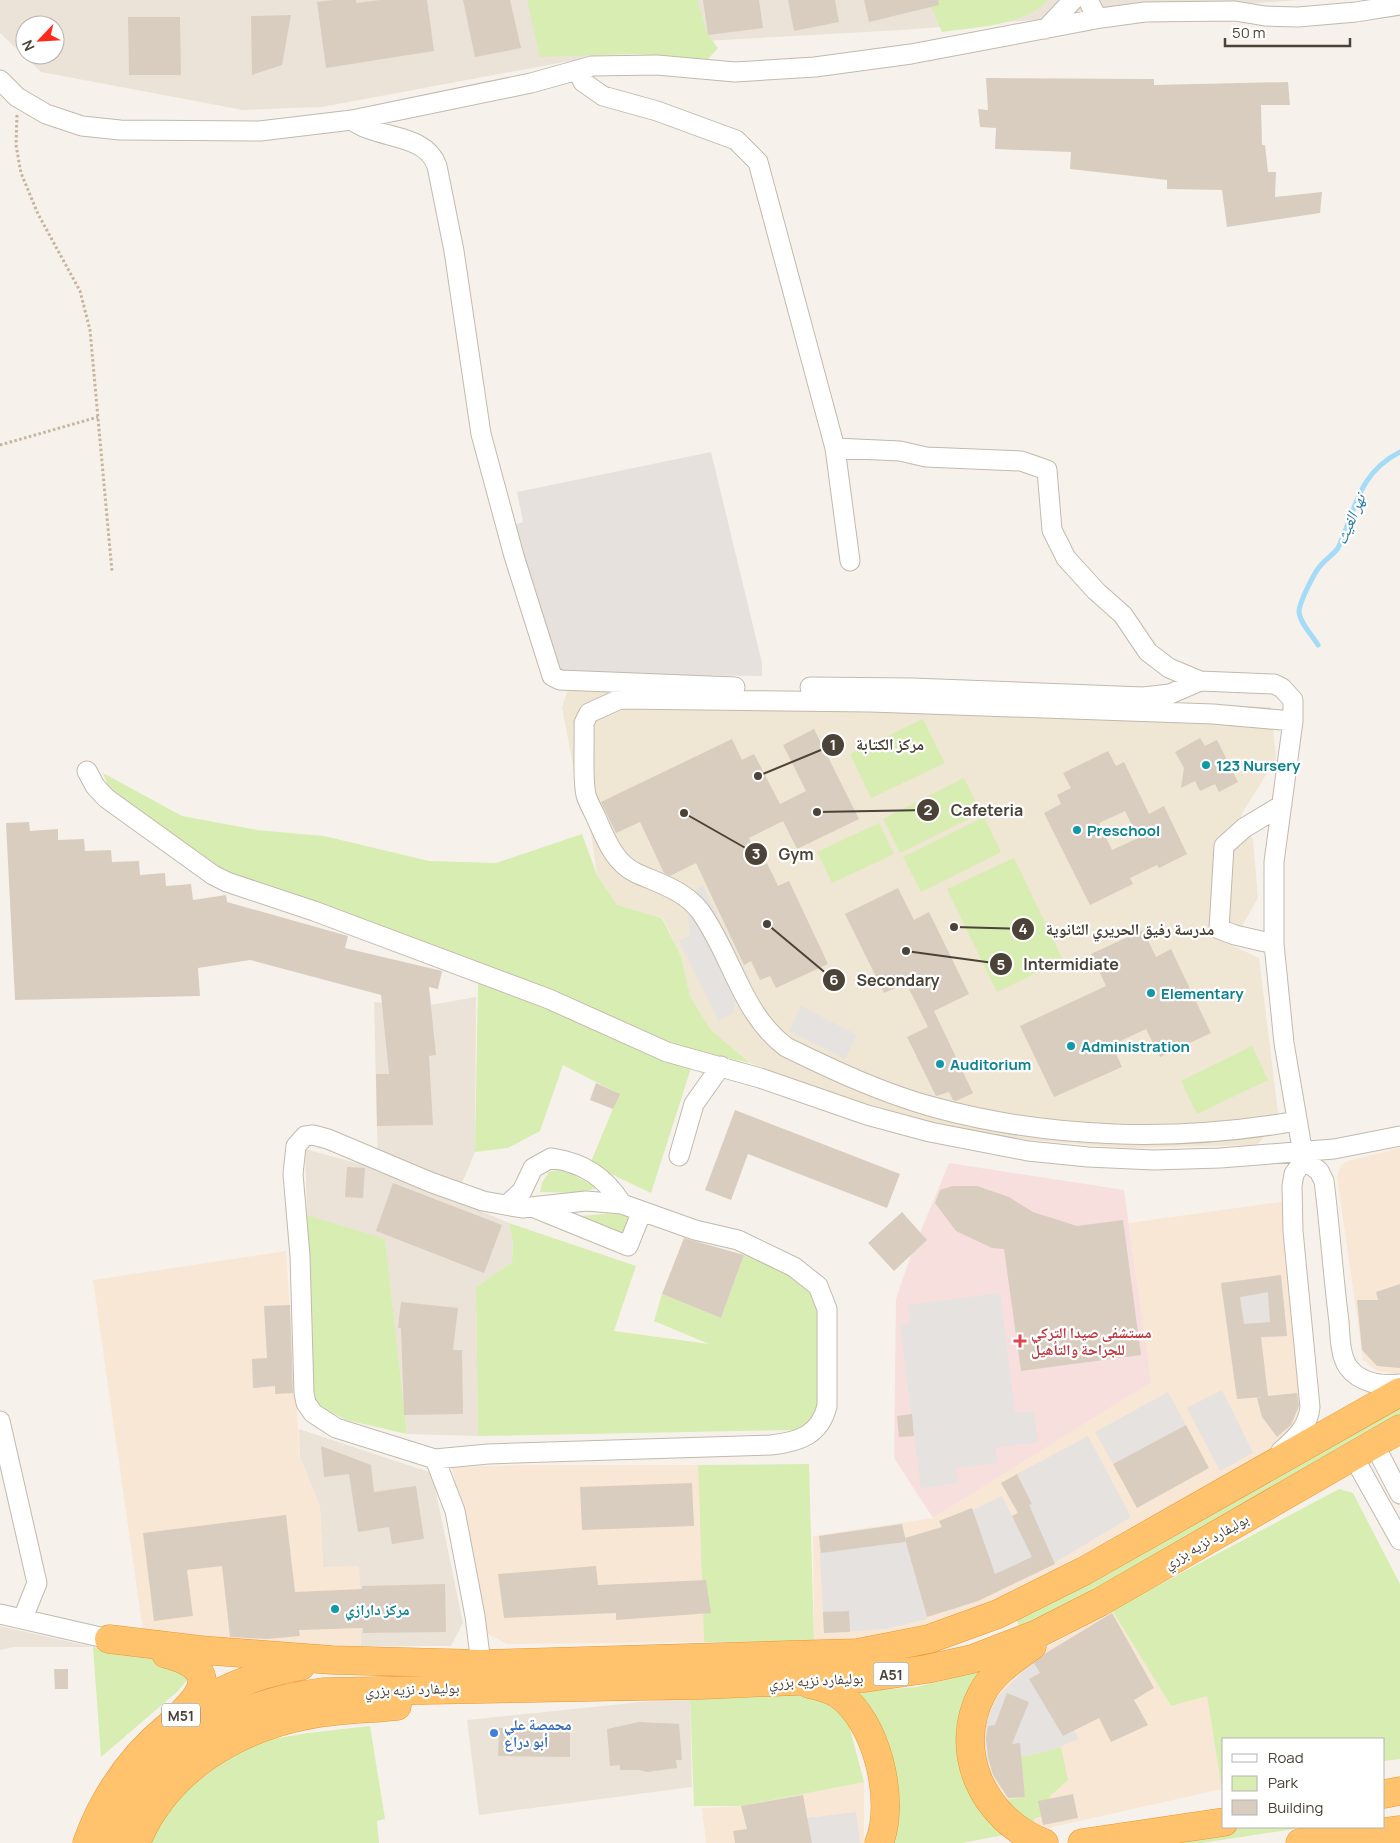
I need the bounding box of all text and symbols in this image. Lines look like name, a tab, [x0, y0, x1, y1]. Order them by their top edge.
north arrow	[15, 15, 65, 65]
scale bar	[1225, 15, 1350, 47]
text: 50 m	[1232, 22, 1266, 43]
text: N	[17, 37, 39, 54]
water label: نهر الغيث	[1330, 488, 1371, 548]
callout: مركز الكتابة	[821, 729, 934, 760]
text: مركز الكتابة	[856, 733, 924, 755]
text: 1	[830, 734, 836, 755]
place label: 123 Nursery	[1216, 755, 1301, 776]
marker: 123 Nursery	[1200, 759, 1212, 771]
callout: Cafeteria	[916, 795, 1034, 826]
text: 2	[924, 799, 933, 820]
text: Cafeteria	[951, 799, 1023, 821]
place label: Preschool	[1087, 820, 1160, 841]
marker: Preschool	[1071, 824, 1083, 836]
callout: Gym	[743, 839, 823, 870]
text: 3	[752, 843, 760, 864]
text: Gym	[778, 843, 814, 865]
callout: مدرسة رفيق الحريري الثانوية	[1011, 914, 1224, 945]
text: 4	[1018, 918, 1028, 939]
text: مدرسة رفيق الحريري الثانوية	[1046, 918, 1214, 942]
callout: Intermidiate	[988, 949, 1129, 980]
text: Intermidiate	[1023, 953, 1119, 975]
text: 5	[997, 954, 1006, 975]
callout: Secondary	[822, 964, 950, 995]
text: 6	[829, 969, 839, 990]
text: Secondary	[856, 969, 940, 991]
place label: Elementary	[1161, 983, 1244, 1004]
marker: Elementary	[1145, 987, 1157, 999]
place label: Administration	[1081, 1036, 1190, 1057]
marker: Administration	[1065, 1040, 1077, 1052]
place label: Auditorium	[950, 1054, 1031, 1075]
marker: Auditorium	[934, 1058, 946, 1070]
place label: مستشفى صيدا التركي للجراحة والتأهيل	[1031, 1322, 1152, 1360]
marker: مستشفى صيدا التركي للجراحة والتأهيل	[1013, 1334, 1027, 1348]
street label: بوليفارد نزيه بزري	[1160, 1508, 1253, 1575]
place label: مركز دارازي	[345, 1599, 410, 1621]
marker: مركز دارازي	[329, 1603, 341, 1615]
road number: A51	[874, 1662, 908, 1686]
street label: بوليفارد نزيه بزري	[768, 1667, 864, 1695]
street label: بوليفارد نزيه بزري	[364, 1677, 460, 1703]
road number: M51	[162, 1704, 200, 1726]
place label: محمصة علي أبو دراع	[504, 1714, 572, 1752]
marker: محمصة علي أبو دراع	[488, 1727, 500, 1739]
legend	[1222, 1738, 1385, 1828]
text: Road	[1268, 1747, 1304, 1768]
text: Park	[1268, 1772, 1298, 1793]
text: Building	[1268, 1797, 1323, 1818]

